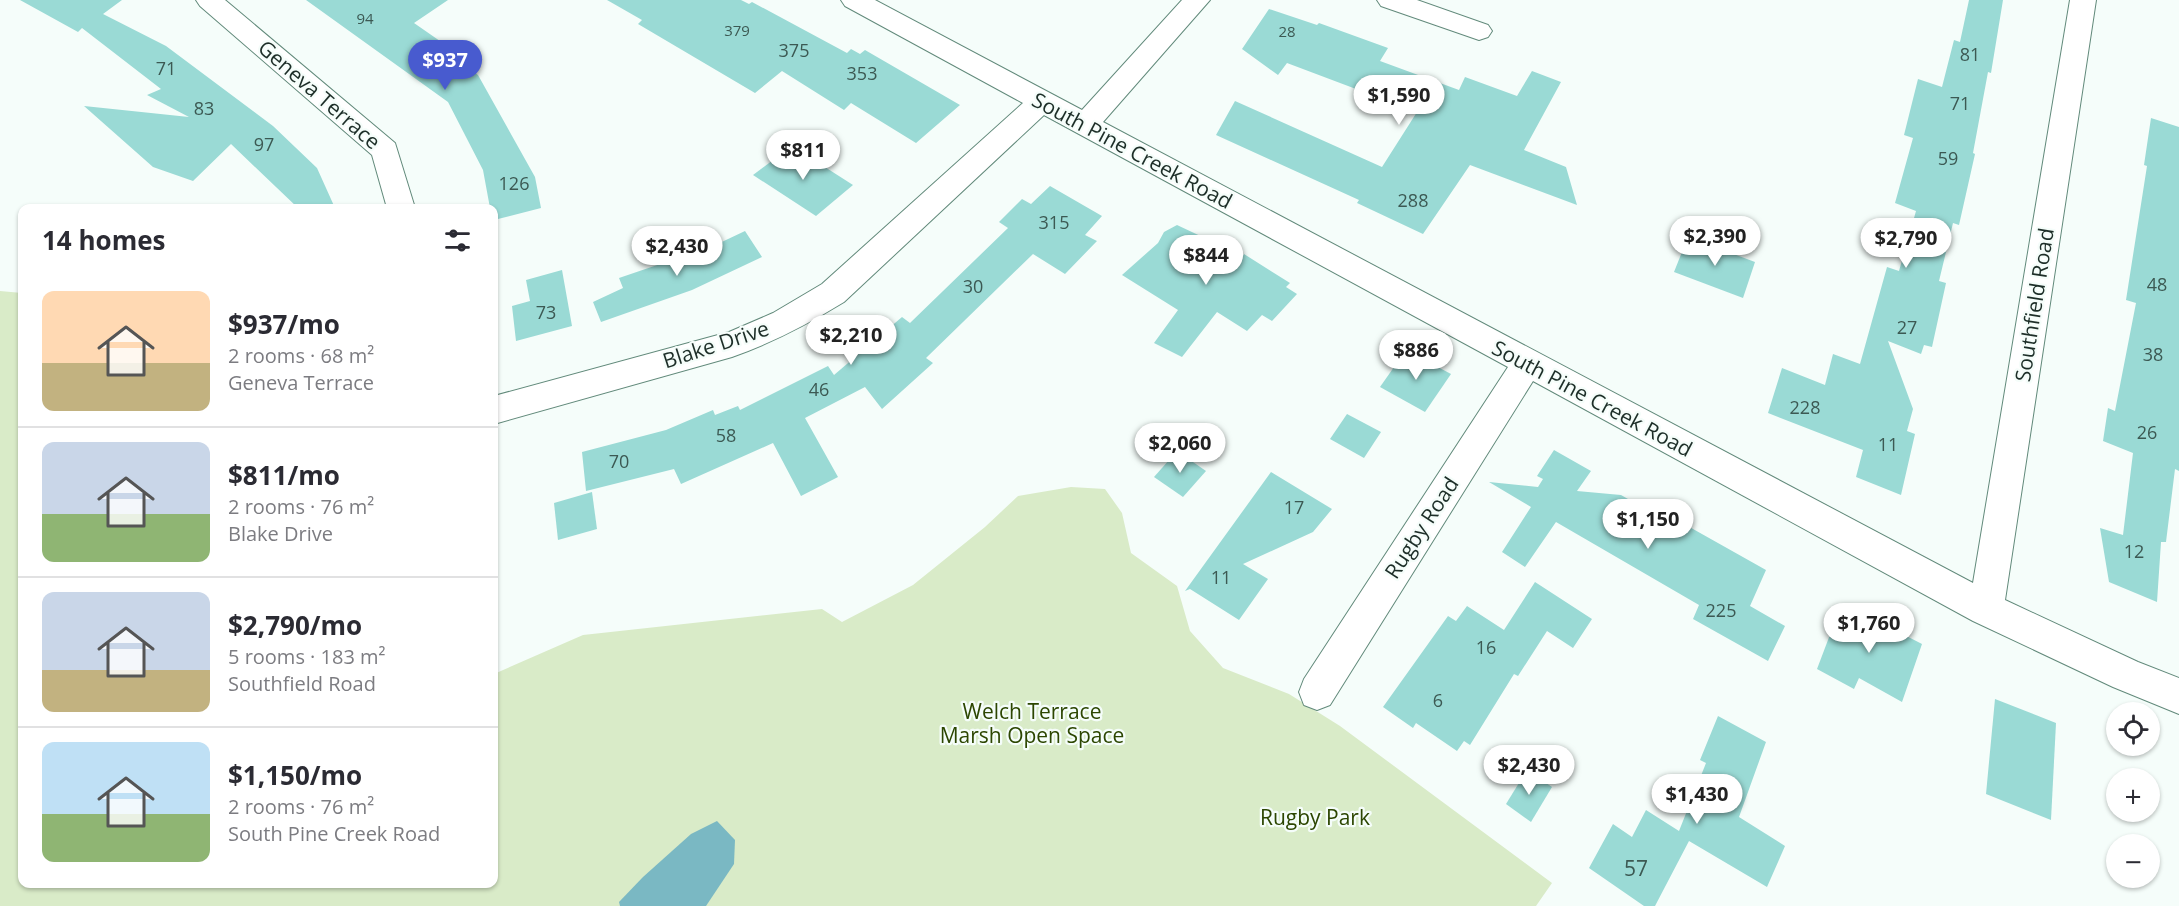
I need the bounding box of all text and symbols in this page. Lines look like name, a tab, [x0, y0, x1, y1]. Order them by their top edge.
house number: 94	[356, 8, 374, 28]
house number: 379	[724, 20, 750, 40]
house number: 28	[1278, 21, 1296, 41]
street label: Geneva Terrace	[253, 33, 387, 155]
house number: 375	[779, 38, 809, 62]
pin: $937	[409, 40, 481, 91]
house number: 81	[1960, 42, 1980, 66]
text: $937	[422, 46, 468, 73]
house number: 71	[156, 56, 176, 80]
house number: 353	[847, 61, 877, 85]
pin: $1,590	[1350, 75, 1448, 126]
text: $1,590	[1368, 81, 1430, 108]
street label: South Pine Creek Road	[1027, 85, 1237, 215]
house number: 71	[1950, 91, 1970, 115]
house number: 83	[194, 96, 214, 120]
pin: $811	[767, 130, 839, 181]
house number: 97	[254, 132, 274, 156]
text: $811	[780, 136, 826, 163]
house number: 59	[1938, 146, 1958, 170]
house number: 126	[499, 171, 529, 195]
house number: 288	[1398, 188, 1428, 212]
house number: 315	[1039, 210, 1069, 234]
pin: $2,390	[1666, 216, 1764, 267]
pin: $2,790	[1857, 218, 1955, 269]
text: 14 homes	[42, 222, 166, 258]
text: $2,390	[1684, 222, 1746, 249]
icon: filters	[441, 224, 474, 257]
text: $2,790	[1875, 224, 1937, 251]
pin: $2,430	[628, 226, 726, 277]
street label: Southfield Road	[2008, 226, 2060, 384]
text: $2,430	[646, 232, 708, 259]
pin: $844	[1170, 235, 1242, 286]
text: $844	[1183, 241, 1229, 268]
house number: 48	[2147, 272, 2167, 296]
house number: 30	[963, 274, 983, 298]
house number: 73	[536, 300, 556, 324]
text: $937/mo	[228, 306, 340, 342]
street label: Blake Drive	[659, 314, 772, 374]
icon: home	[90, 315, 162, 387]
pin: $2,210	[802, 315, 900, 366]
house number: 27	[1897, 315, 1917, 339]
text: $2,210	[820, 321, 882, 348]
pin: $886	[1380, 330, 1452, 381]
street label: South Pine Creek Road	[1487, 333, 1697, 463]
text: $886	[1393, 336, 1439, 363]
text: 2 rooms · 68 m²	[228, 342, 374, 369]
house number: 38	[2143, 342, 2163, 366]
text: Geneva Terrace	[228, 369, 374, 396]
house number: 46	[809, 377, 829, 401]
house number: 228	[1790, 395, 1820, 419]
house number: 26	[2137, 420, 2157, 444]
house number: 58	[716, 423, 736, 447]
pin: $2,060	[1131, 423, 1229, 474]
text: $2,060	[1149, 429, 1211, 456]
house number: 11	[1878, 432, 1898, 456]
house number: 70	[609, 449, 629, 473]
text: $811/mo	[228, 457, 340, 493]
icon: home	[90, 466, 162, 538]
street label: Rugby Road	[1378, 471, 1465, 584]
text: 2 rooms · 76 m²	[228, 493, 374, 520]
house number: 17	[1284, 495, 1304, 519]
pin: $1,150	[1599, 499, 1697, 550]
text: $1,150	[1617, 505, 1679, 532]
text: Blake Drive	[228, 520, 333, 547]
house number: 12	[2124, 539, 2144, 563]
house number: 11	[1211, 565, 1231, 589]
house number: 225	[1706, 598, 1736, 622]
pin: $1,760	[1820, 603, 1918, 654]
text: $2,790/mo	[228, 607, 362, 643]
text: $1,760	[1838, 609, 1900, 636]
icon: home	[90, 616, 162, 688]
house number: 16	[1476, 635, 1496, 659]
text: 5 rooms · 183 m²	[228, 643, 386, 670]
text: Southfield Road	[228, 670, 376, 697]
house number: 6	[1433, 688, 1443, 712]
park label: Welch Terrace Marsh Open Space	[940, 697, 1124, 749]
map controls	[2106, 702, 2160, 888]
button: locate	[2106, 702, 2160, 756]
pin: $2,430	[1480, 745, 1578, 796]
text: $2,430	[1498, 751, 1560, 778]
text: $1,150/mo	[228, 757, 362, 793]
icon: home	[90, 766, 162, 838]
button: +	[2106, 768, 2160, 822]
pin: $1,430	[1648, 774, 1746, 825]
text: $1,430	[1666, 780, 1728, 807]
text: 2 rooms · 76 m²	[228, 793, 374, 820]
park label: Rugby Park	[1260, 803, 1370, 831]
text: South Pine Creek Road	[228, 820, 440, 847]
button: −	[2106, 834, 2160, 888]
house number: 57	[1624, 854, 1648, 882]

